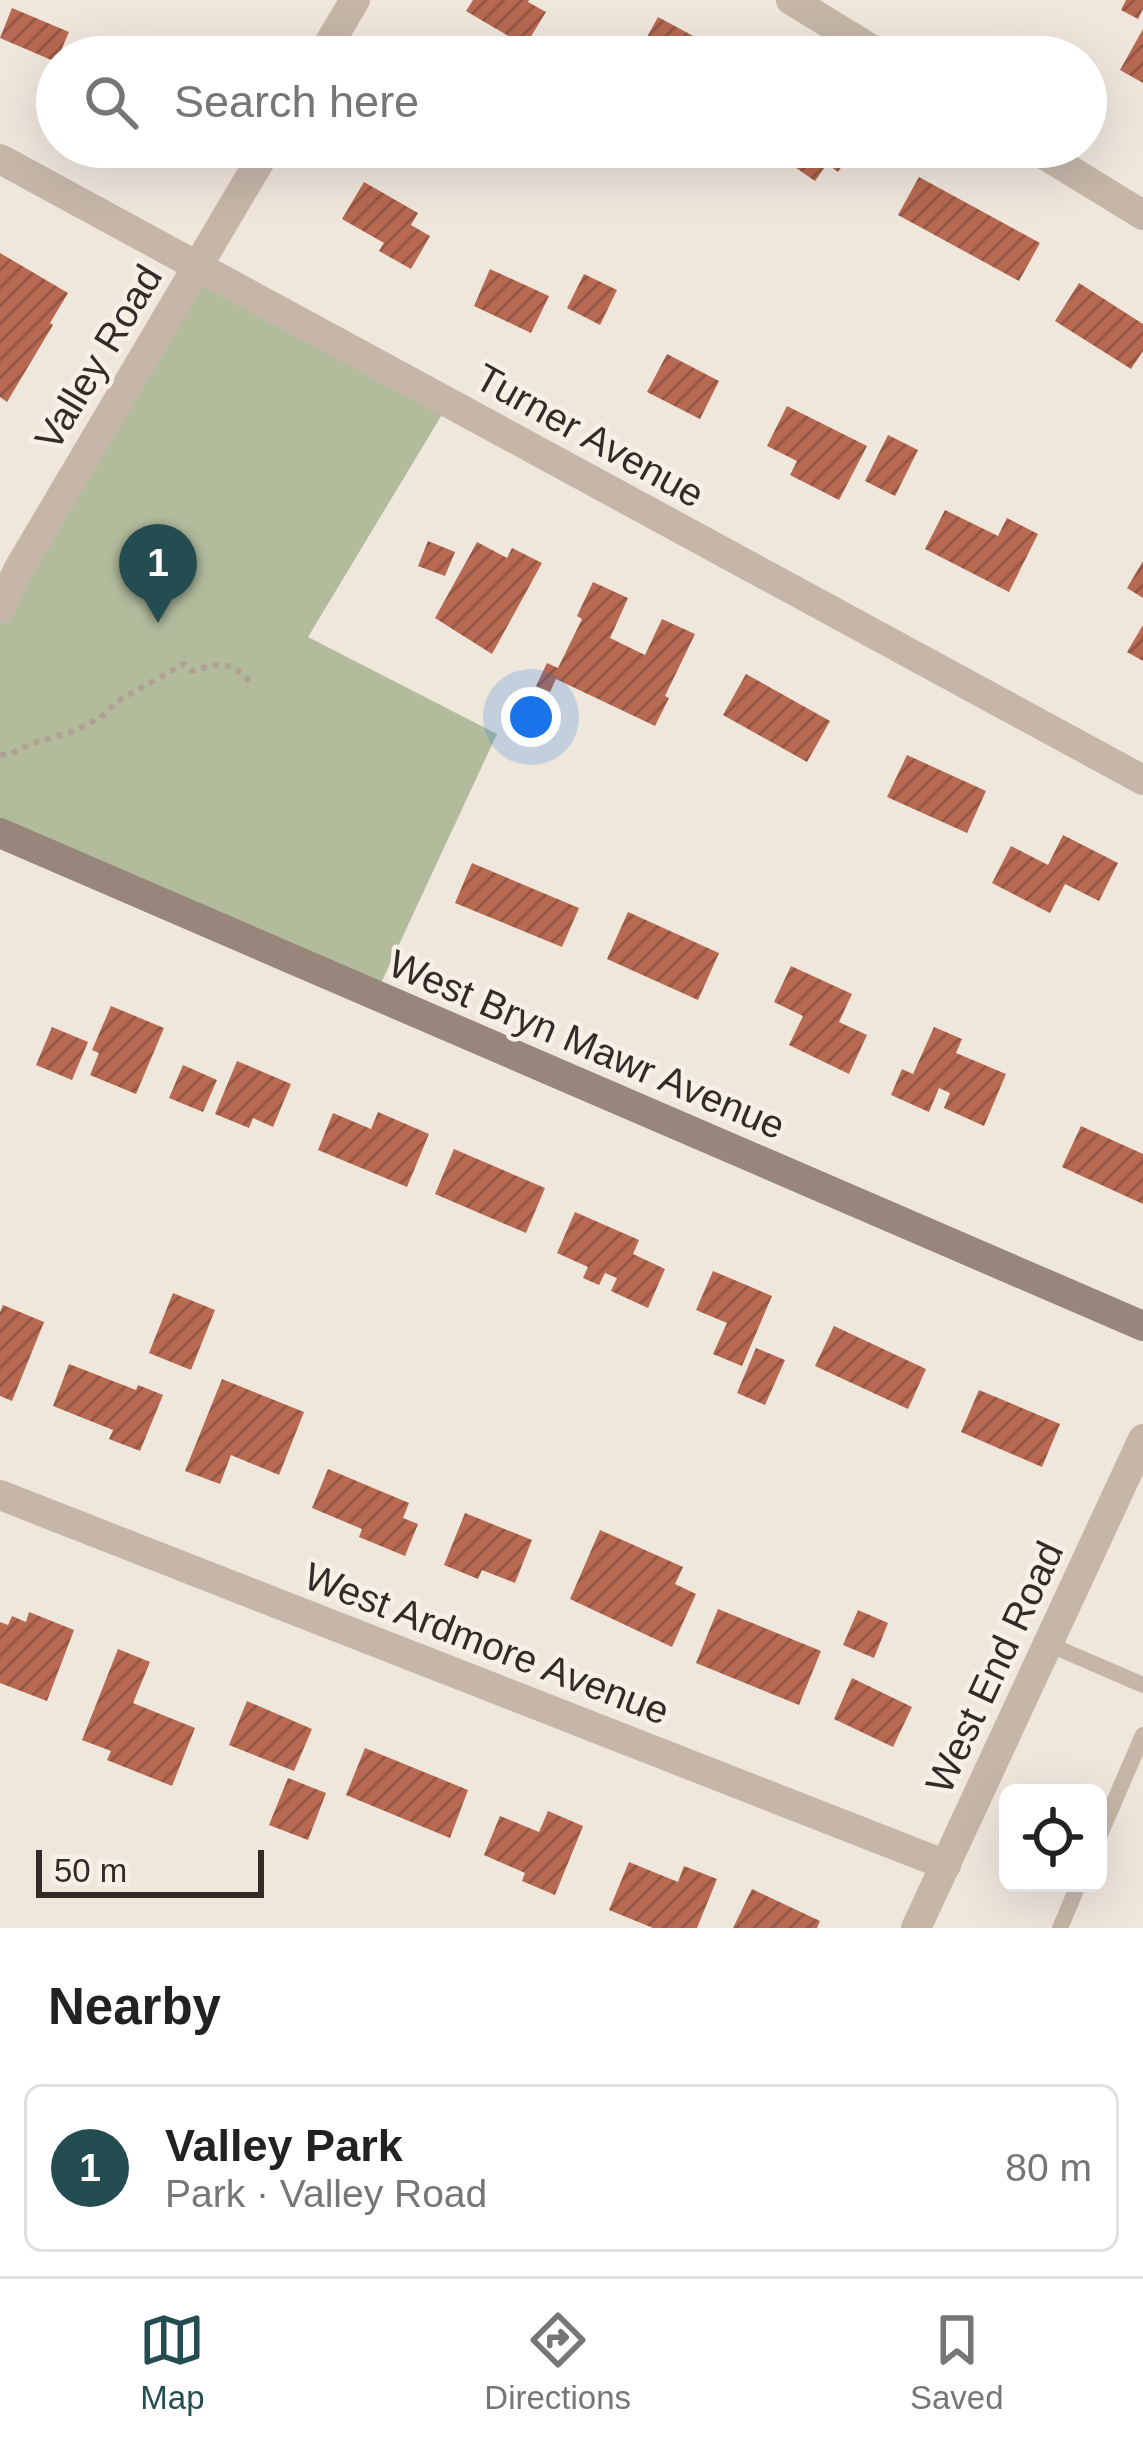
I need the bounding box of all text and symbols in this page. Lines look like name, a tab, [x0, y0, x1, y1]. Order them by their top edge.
search box	[36, 36, 1107, 168]
icon: search	[78, 69, 144, 135]
text: Search here	[174, 76, 419, 127]
street label: Valley Road	[27, 257, 170, 457]
street label: Turner Avenue	[468, 355, 711, 516]
pin: 1	[119, 524, 197, 623]
your location	[501, 687, 561, 747]
street label: West Bryn Mawr Avenue	[383, 942, 791, 1147]
street label: West End Road	[917, 1535, 1072, 1800]
street label: West Ardmore Avenue	[299, 1554, 675, 1733]
map controls	[999, 1784, 1107, 1892]
button: locate	[999, 1784, 1107, 1892]
scale bar	[36, 1844, 264, 1897]
text: 50 m	[54, 1852, 127, 1889]
text: Nearby	[48, 1978, 221, 2035]
text: Valley Park	[165, 2120, 403, 2171]
text: 1	[79, 2146, 101, 2189]
text: 80 m	[1005, 2146, 1092, 2189]
text: Park · Valley Road	[165, 2172, 487, 2215]
tab: Map	[139, 2307, 205, 2417]
tab: Directions	[484, 2307, 631, 2417]
tab: Saved	[910, 2307, 1004, 2417]

